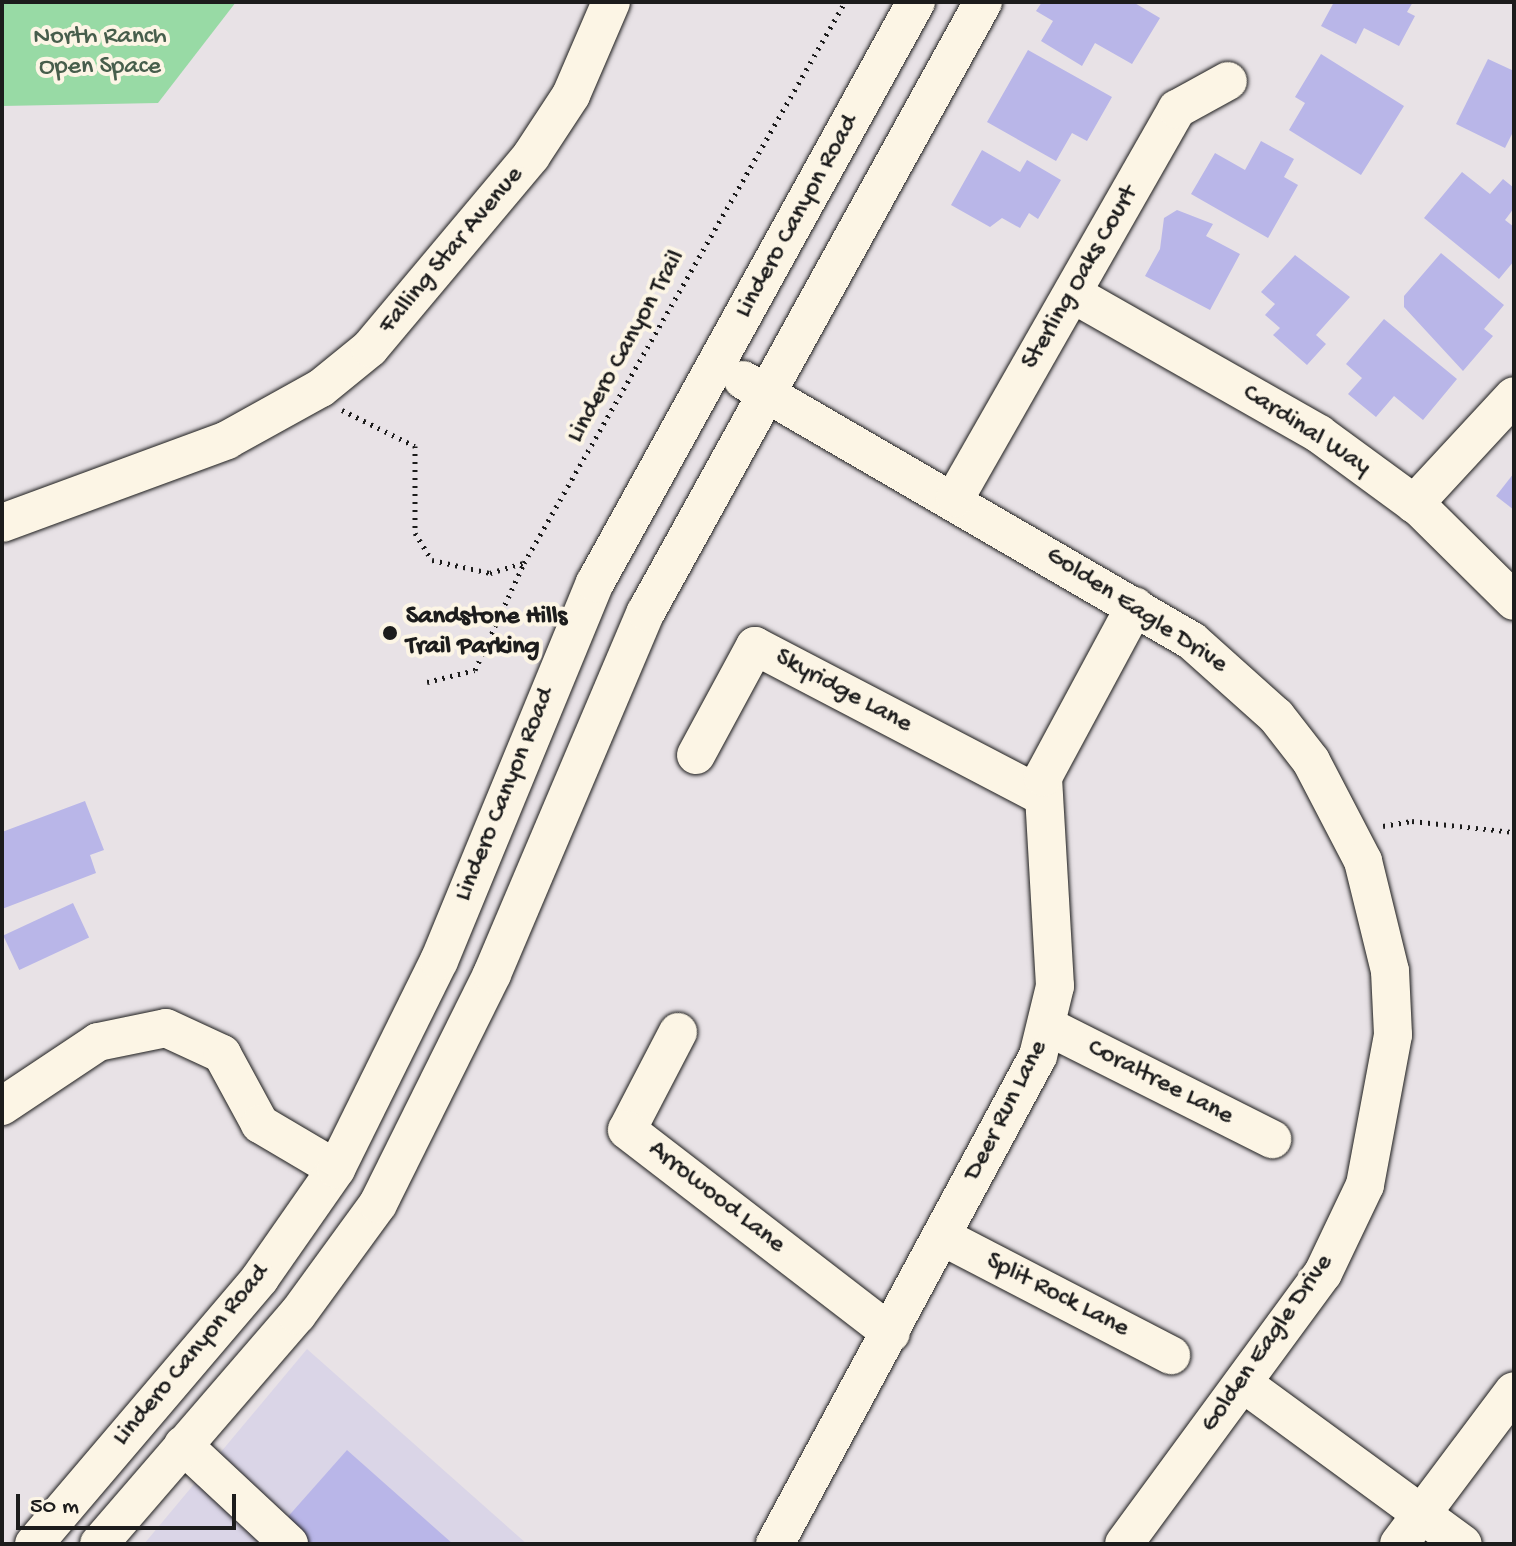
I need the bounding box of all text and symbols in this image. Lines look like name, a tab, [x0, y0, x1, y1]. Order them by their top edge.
park label: North Ranch Open Space	[33, 22, 167, 84]
street label: Lindero Canyon Road	[729, 110, 867, 324]
street label: Falling Star Avenue	[373, 161, 531, 341]
street label: Sterling Oaks Court	[1016, 181, 1146, 375]
street label: Lindero Canyon Trail	[561, 245, 693, 449]
street label: Cardinal Way	[1236, 378, 1376, 484]
street label: Golden Eagle Drive	[1039, 541, 1233, 681]
place label: Sandstone Hills Trail Parking	[406, 602, 567, 664]
marker: Sandstone Hills Trail Parking	[381, 624, 399, 642]
street label: Skyridge Lane	[769, 643, 917, 741]
street label: Lindero Canyon Road	[449, 684, 563, 906]
street label: Coraltree Lane	[1082, 1033, 1238, 1133]
street label: Deer Run Lane	[958, 1036, 1056, 1186]
street label: Arrowood Lane	[641, 1135, 791, 1261]
street label: Split Rock Lane	[980, 1247, 1134, 1345]
street label: Golden Eagle Drive	[1195, 1249, 1341, 1439]
street label: Lindero Canyon Road	[107, 1259, 277, 1453]
scale bar	[20, 1478, 240, 1528]
text: 50 m	[30, 1493, 79, 1522]

